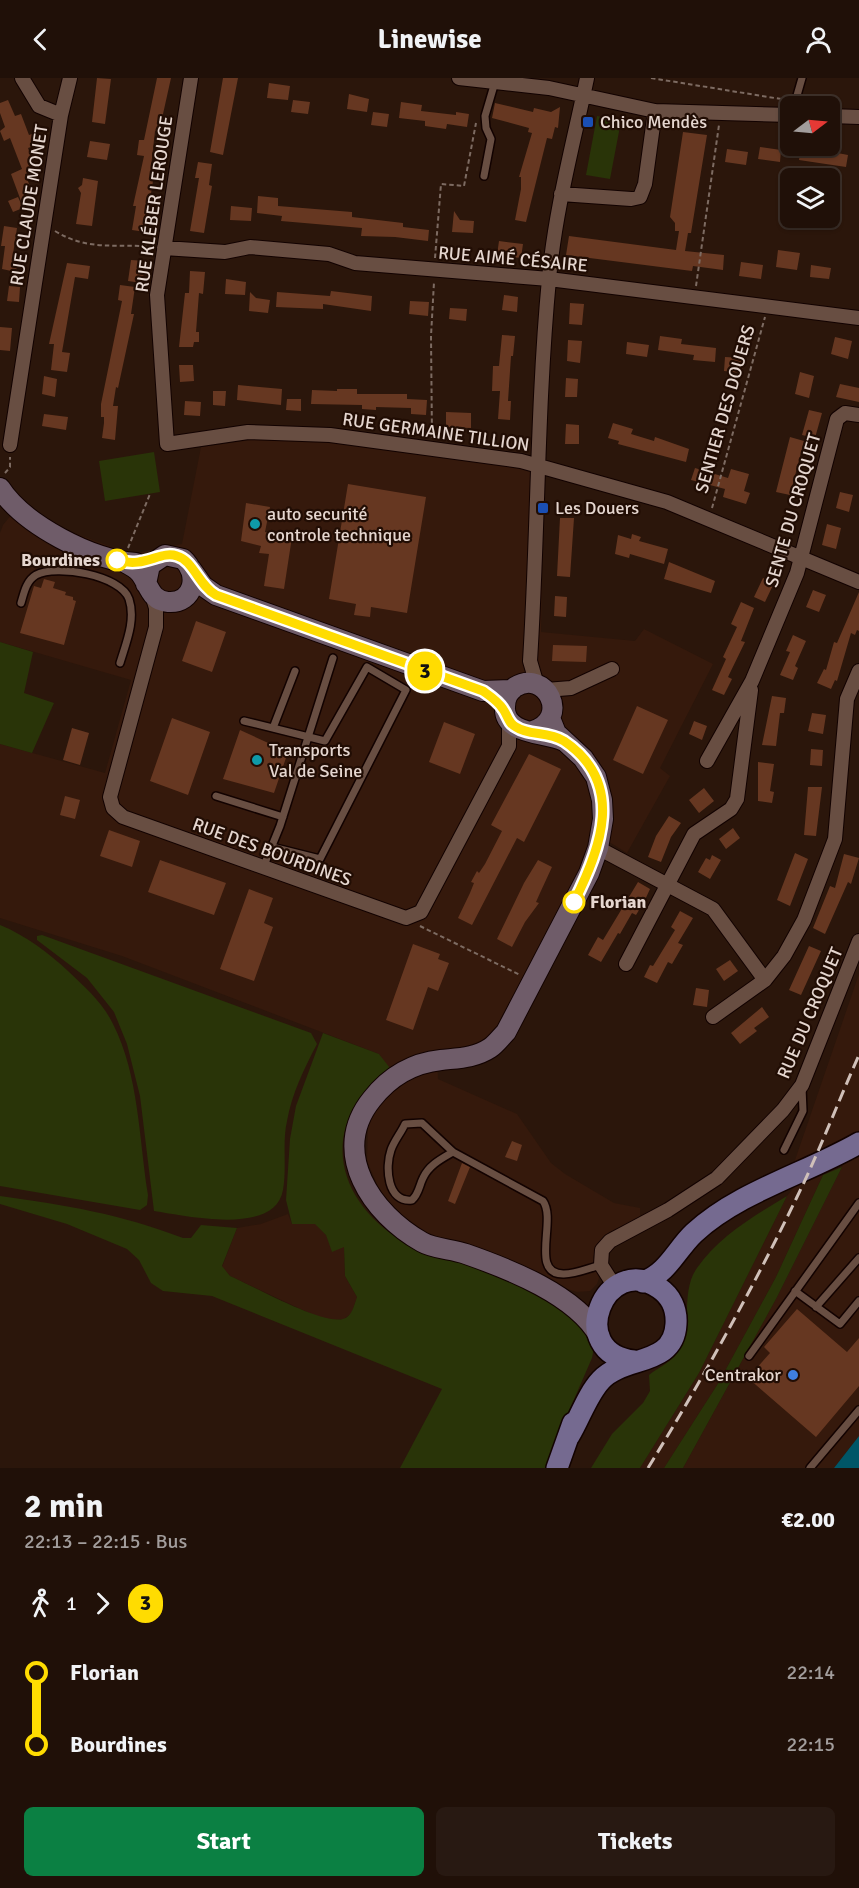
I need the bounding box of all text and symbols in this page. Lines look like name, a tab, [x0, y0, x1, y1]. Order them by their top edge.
icon: back	[24, 23, 57, 56]
text: Linewise	[377, 23, 482, 56]
icon: person	[802, 23, 835, 56]
north arrow	[780, 96, 840, 156]
map controls	[780, 96, 840, 228]
place label: Chico Mendès	[600, 111, 707, 133]
street label: RUE KLÉBER LEROUGE	[131, 114, 177, 294]
marker: Chico Mendès	[581, 115, 595, 129]
street label: RUE CLAUDE MONET	[5, 123, 53, 287]
button: layers	[780, 168, 840, 228]
street label: RUE AIMÉ CÉSAIRE	[437, 242, 589, 276]
street label: SENTIER DES DOUERS	[690, 322, 760, 496]
street label: RUE GERMAINE TILLION	[341, 408, 531, 456]
street label: SENTE DU CROQUET	[760, 430, 826, 590]
place label: Les Douers	[555, 497, 639, 519]
marker: Les Douers	[536, 501, 550, 515]
place label: auto securité controle technique	[267, 503, 411, 546]
marker: auto securité controle technique	[248, 517, 262, 531]
place label: Bourdines	[21, 549, 100, 571]
marker: Bourdines	[106, 549, 128, 571]
line badge: 3	[406, 652, 444, 690]
text: 3	[419, 658, 431, 684]
place label: Transports Val de Seine	[269, 739, 362, 782]
marker: Transports Val de Seine	[250, 753, 264, 767]
street label: RUE DES BOURDINES	[190, 813, 354, 891]
marker: Florian	[563, 891, 585, 913]
place label: Florian	[590, 891, 647, 913]
street label: RUE DU CROQUET	[772, 944, 848, 1082]
place label: Centrakor	[705, 1364, 781, 1386]
marker: Centrakor	[786, 1368, 800, 1382]
text: 2 min	[24, 1486, 104, 1527]
text: €2.00	[781, 1506, 835, 1533]
text: 22:13 – 22:15 · Bus	[24, 1529, 187, 1554]
icon: walk	[24, 1587, 57, 1620]
icon: forward	[86, 1587, 119, 1620]
text: 3	[140, 1590, 151, 1616]
text: 1	[66, 1591, 77, 1616]
text: Florian	[70, 1659, 139, 1686]
text: 22:14	[786, 1660, 835, 1685]
text: Bourdines	[70, 1731, 167, 1758]
text: 22:15	[786, 1732, 835, 1757]
button: Start	[24, 1807, 424, 1876]
button: Tickets	[436, 1807, 835, 1876]

